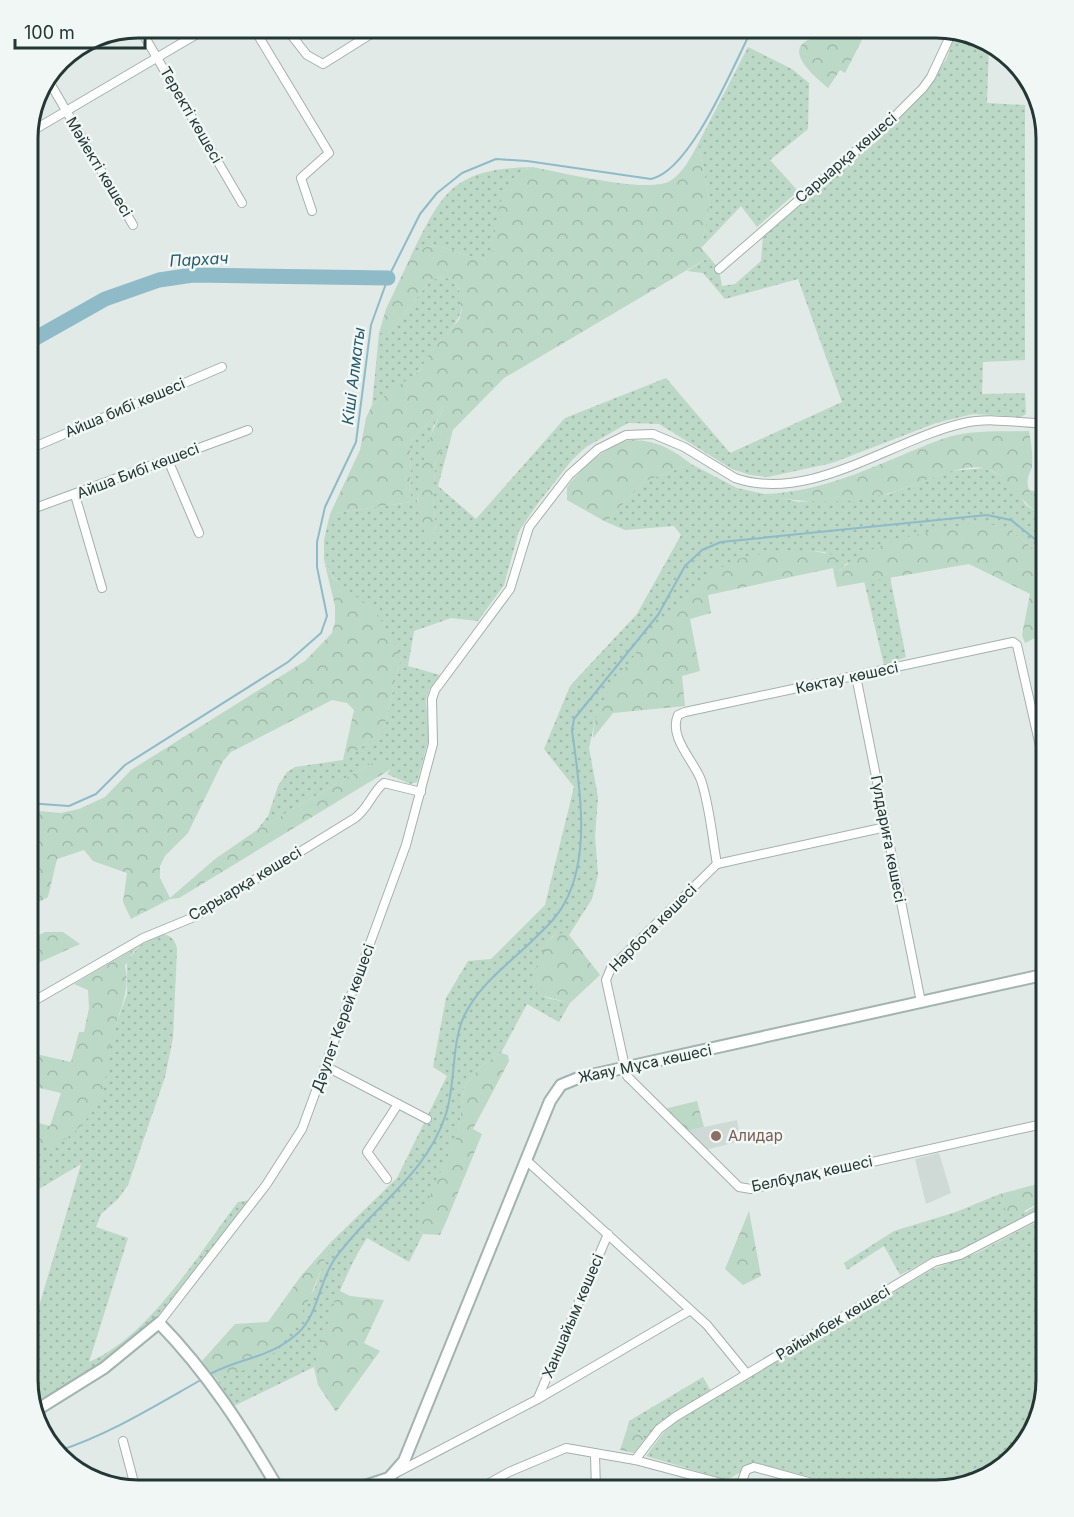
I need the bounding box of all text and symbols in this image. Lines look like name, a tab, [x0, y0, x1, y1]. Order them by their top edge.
scale bar	[15, 12, 146, 50]
text: 100 m	[24, 22, 75, 43]
street label: Теректі көшесі	[156, 63, 227, 166]
street label: Сарыарқа көшесі	[791, 108, 900, 207]
street label: Мәйекті көшесі	[62, 113, 137, 220]
water label: Пархач	[169, 247, 229, 271]
water label: Кіші Алматы	[337, 326, 369, 426]
street label: Айша бибі көшесі	[62, 374, 188, 441]
street label: Айша Бибі көшесі	[74, 438, 202, 503]
street label: Көктау көшесі	[794, 657, 900, 698]
street label: Гүлдариға көшесі	[867, 774, 910, 904]
street label: Сарыарқа көшесі	[185, 842, 305, 925]
street label: Нарбота көшесі	[605, 880, 700, 975]
street label: Дәулет Керей көшесі	[307, 941, 378, 1095]
street label: Жаяу Мұса көшесі	[576, 1040, 713, 1087]
place label: Алидар	[728, 1126, 783, 1145]
marker: Алидар	[709, 1129, 723, 1143]
street label: Белбұлақ көшесі	[750, 1151, 874, 1196]
street label: Ханшайым көшесі	[538, 1251, 607, 1381]
street label: Райымбек көшесі	[772, 1281, 893, 1364]

